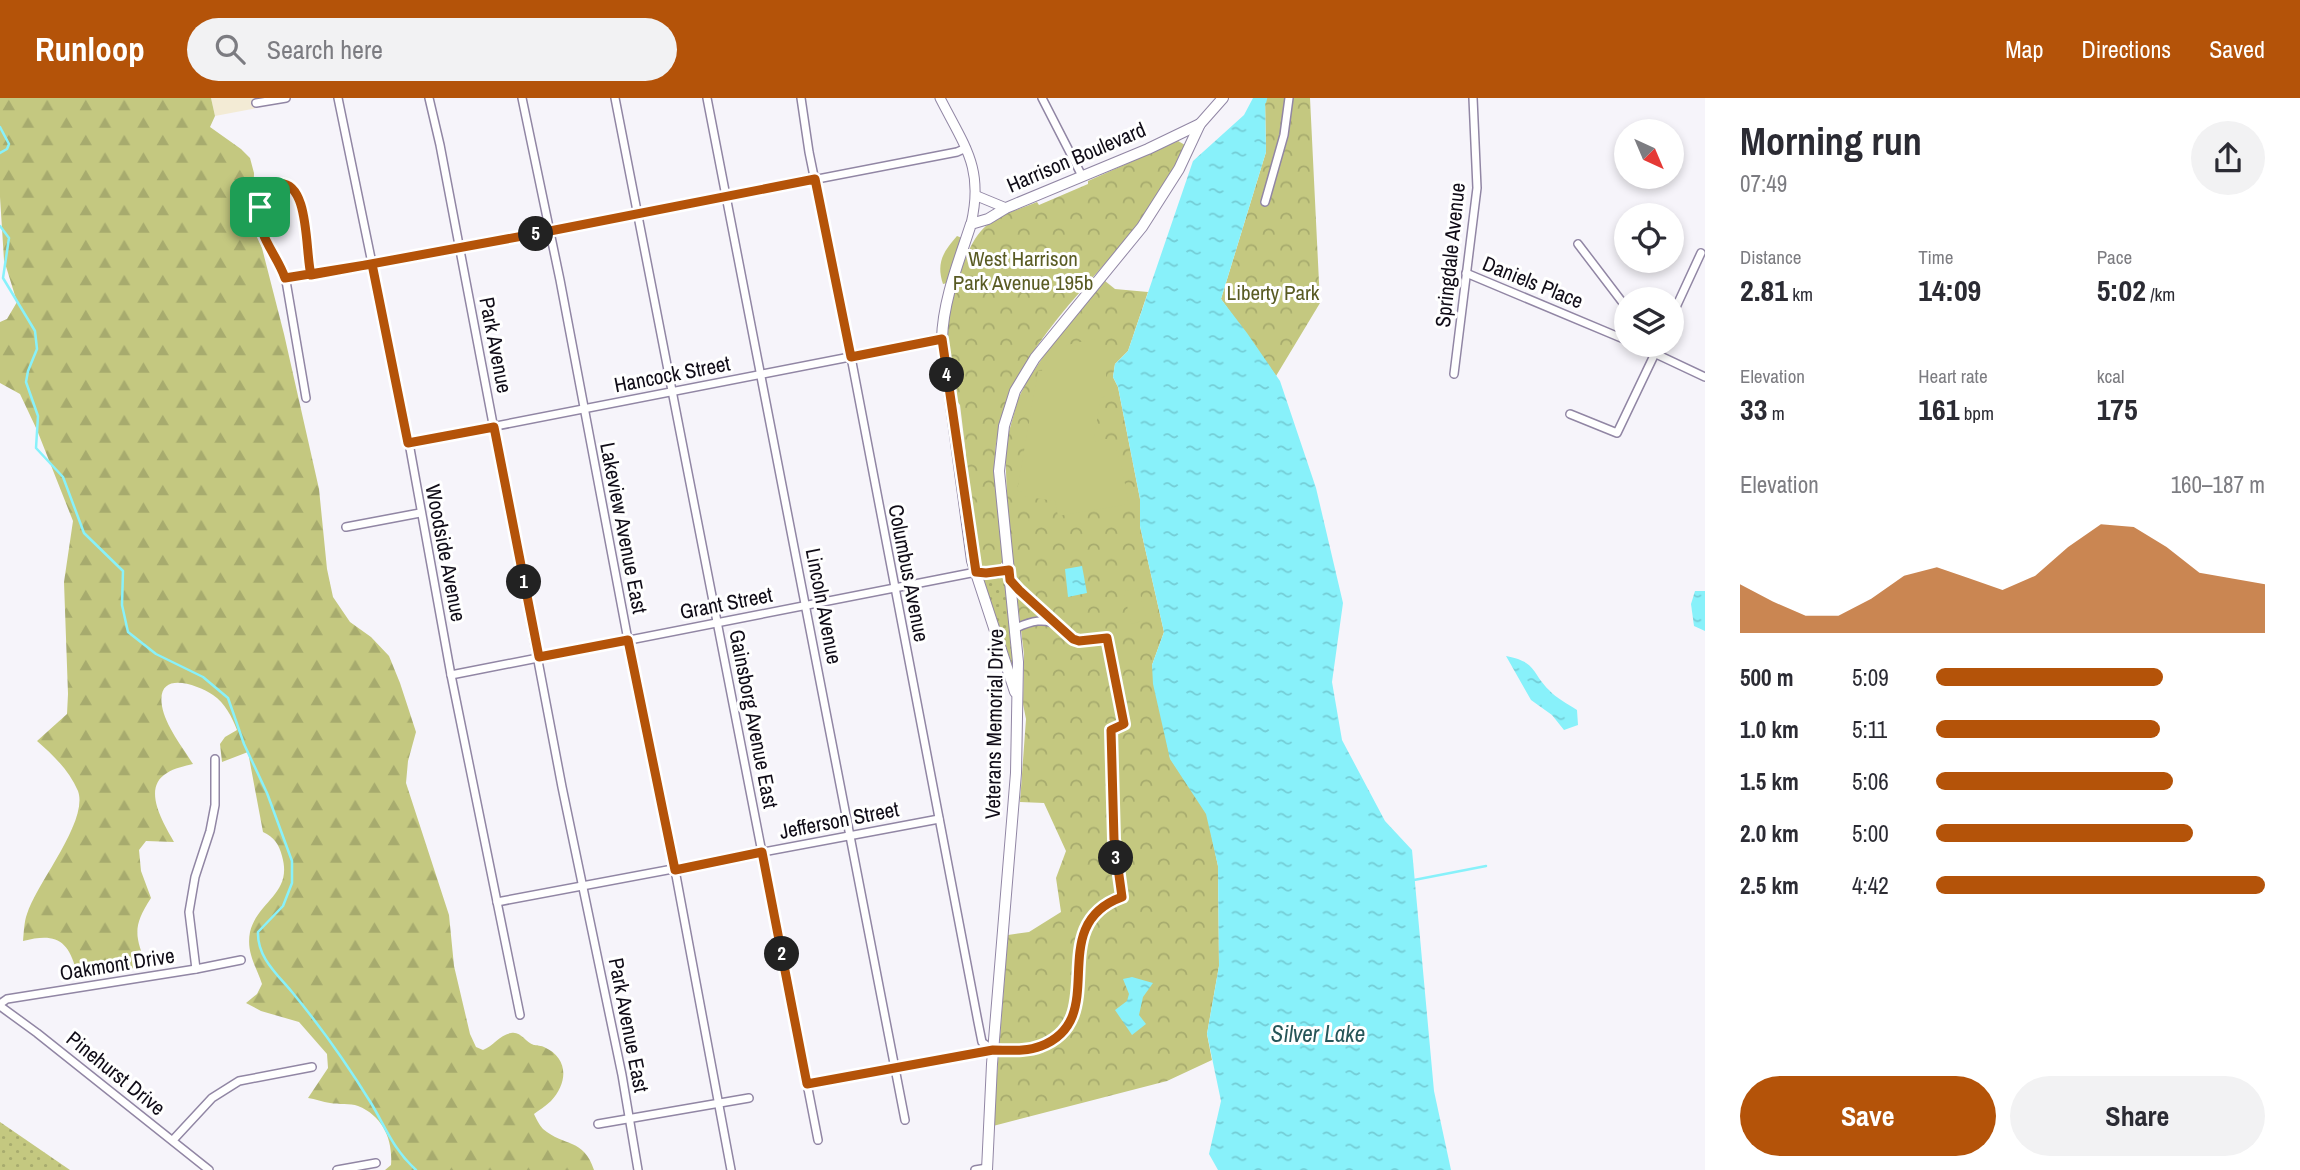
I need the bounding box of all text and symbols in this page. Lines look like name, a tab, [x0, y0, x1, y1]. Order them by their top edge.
search box	[187, 18, 677, 81]
text: Runloop	[35, 27, 145, 71]
icon: search	[211, 30, 249, 68]
text: Search here	[267, 32, 383, 67]
text: Map	[2005, 33, 2043, 65]
text: Directions	[2081, 33, 2171, 65]
text: Saved	[2209, 33, 2265, 65]
street label: Harrison Boulevard	[1002, 115, 1150, 199]
text: Morning run	[1740, 116, 1922, 167]
north arrow	[1614, 119, 1684, 189]
map controls	[1614, 119, 1684, 357]
button: share	[2191, 121, 2265, 195]
text: 07:49	[1740, 168, 1787, 199]
pin	[230, 177, 290, 237]
street label: Springdale Avenue	[1428, 181, 1472, 329]
icon: arrive	[241, 188, 279, 226]
button: locate	[1614, 203, 1684, 273]
pin: 5	[518, 216, 554, 252]
text: 5	[531, 220, 540, 246]
park label: West Harrison Park Avenue 195b	[953, 244, 1093, 297]
text: Distance	[1740, 244, 1801, 270]
text: Time	[1918, 244, 1953, 270]
text: Pace	[2097, 244, 2132, 270]
street label: Daniels Place	[1478, 249, 1588, 315]
text: 2.81	[1740, 270, 1788, 310]
text: 14:09	[1918, 270, 1981, 310]
text: 5:02	[2097, 270, 2146, 310]
park label: Liberty Park	[1227, 278, 1320, 307]
text: km	[1788, 281, 1813, 307]
text: /km	[2146, 281, 2175, 307]
button: layers	[1614, 287, 1684, 357]
street label: Park Avenue	[472, 294, 520, 396]
street label: Hancock Street	[611, 348, 733, 399]
pin: 4	[930, 358, 964, 392]
text: 4	[942, 361, 951, 387]
text: Elevation	[1740, 363, 1805, 389]
text: Heart rate	[1918, 363, 1988, 389]
text: kcal	[2097, 363, 2124, 389]
text: 33	[1740, 389, 1767, 429]
text: 161	[1918, 389, 1959, 429]
text: 175	[2097, 389, 2138, 429]
text: m	[1767, 400, 1785, 426]
text: bpm	[1959, 400, 1994, 426]
street label: Lakeview Avenue East	[593, 440, 655, 616]
text: Elevation	[1740, 469, 1819, 500]
text: 160–187 m	[2171, 469, 2265, 500]
street label: Woodside Avenue	[418, 482, 474, 624]
street label: Columbus Avenue	[881, 502, 937, 644]
street label: Lincoln Avenue	[799, 546, 849, 666]
pin: 1	[506, 564, 542, 600]
text: 1	[519, 568, 528, 594]
street label: Grant Street	[677, 580, 775, 626]
street label: Gainsborg Avenue East	[722, 627, 786, 811]
street label: Veterans Memorial Drive	[978, 629, 1010, 819]
text: 500 m	[1740, 662, 1793, 693]
text: 5:09	[1852, 662, 1889, 693]
text: 1.0 km	[1740, 714, 1799, 745]
text: 5:11	[1852, 714, 1887, 745]
text: 1.5 km	[1740, 766, 1799, 797]
text: 5:06	[1852, 766, 1889, 797]
street label: Jefferson Street	[777, 794, 901, 846]
text: 2.0 km	[1740, 818, 1799, 849]
text: 5:00	[1852, 818, 1889, 849]
pin: 3	[1098, 840, 1134, 876]
text: 3	[1111, 844, 1120, 870]
text: 2.5 km	[1740, 870, 1799, 901]
text: 4:42	[1852, 870, 1889, 901]
pin: 2	[764, 936, 800, 972]
text: 2	[777, 940, 786, 966]
street label: Oakmont Drive	[58, 941, 176, 987]
street label: Park Avenue East	[602, 955, 656, 1095]
water label: Silver Lake	[1271, 1018, 1365, 1049]
street label: Pinehurst Drive	[60, 1024, 172, 1122]
button: Save	[1740, 1076, 1996, 1156]
button: Share	[2010, 1076, 2265, 1156]

